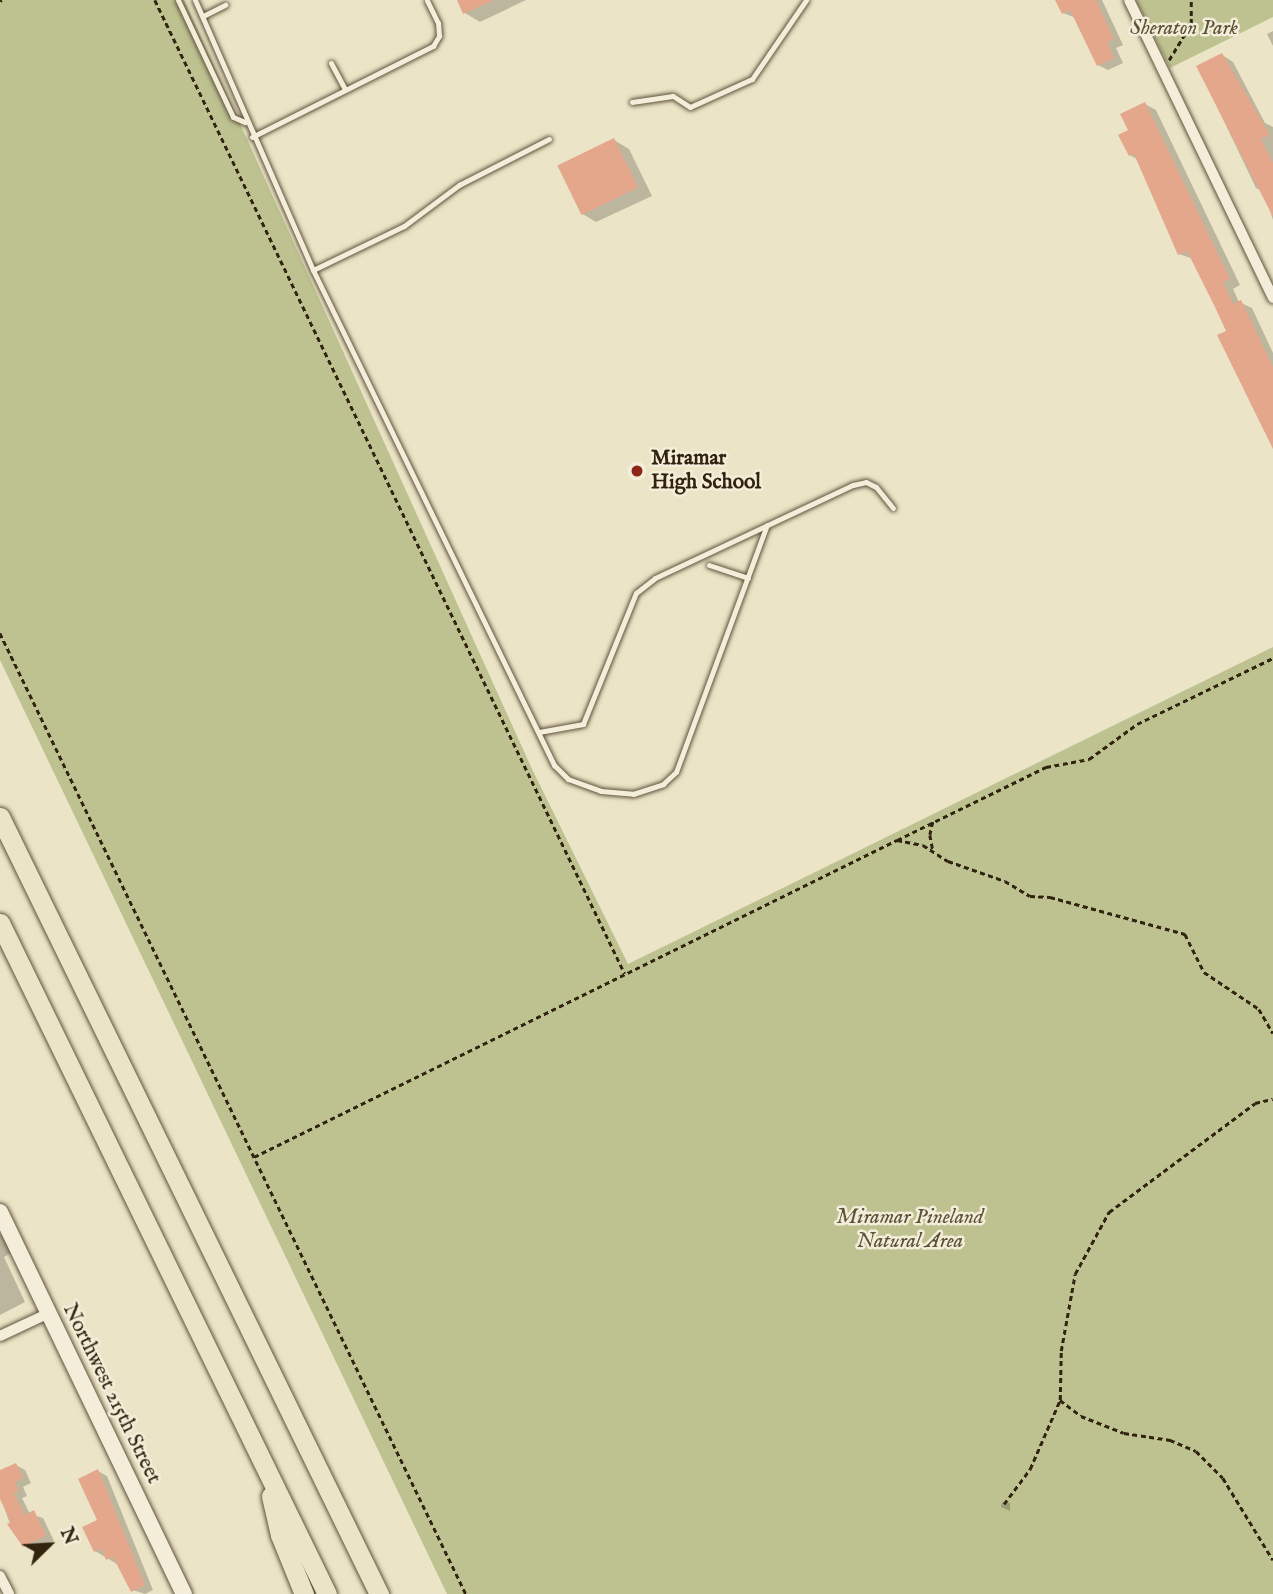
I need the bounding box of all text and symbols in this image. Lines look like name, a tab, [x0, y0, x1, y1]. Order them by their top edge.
park label: Sheraton Park	[1130, 16, 1238, 42]
place label: Miramar High School	[651, 446, 761, 496]
marker: Miramar High School	[629, 463, 645, 479]
park label: Miramar Pineland Natural Area	[836, 1205, 984, 1255]
street label: Northwest 215th Street	[56, 1300, 166, 1488]
north arrow	[14, 1510, 84, 1580]
text: N	[54, 1524, 82, 1549]

